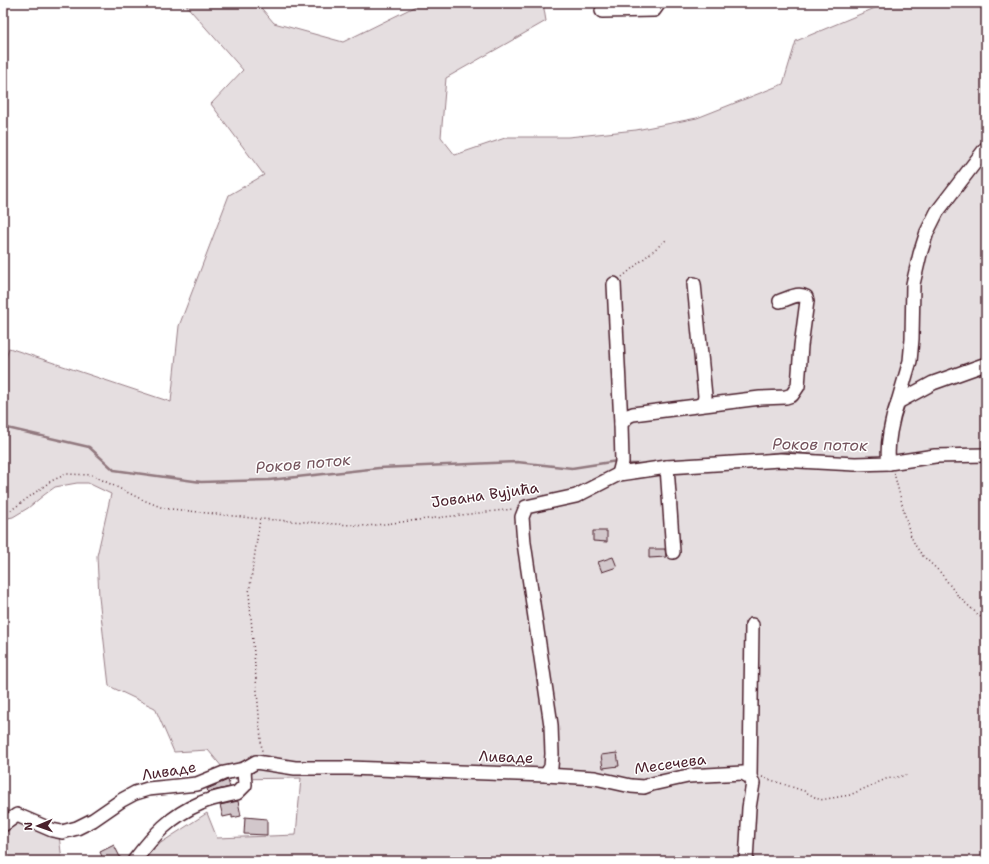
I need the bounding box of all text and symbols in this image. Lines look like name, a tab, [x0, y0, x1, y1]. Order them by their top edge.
water label: Роков поток	[772, 433, 868, 456]
water label: Роков поток	[255, 449, 352, 478]
street label: Јована Вујића	[430, 477, 541, 512]
street label: Ливаде	[478, 746, 534, 768]
street label: Месечева	[633, 749, 708, 779]
street label: Ливаде	[140, 757, 198, 785]
north arrow	[18, 806, 58, 846]
text: N	[21, 821, 36, 831]

